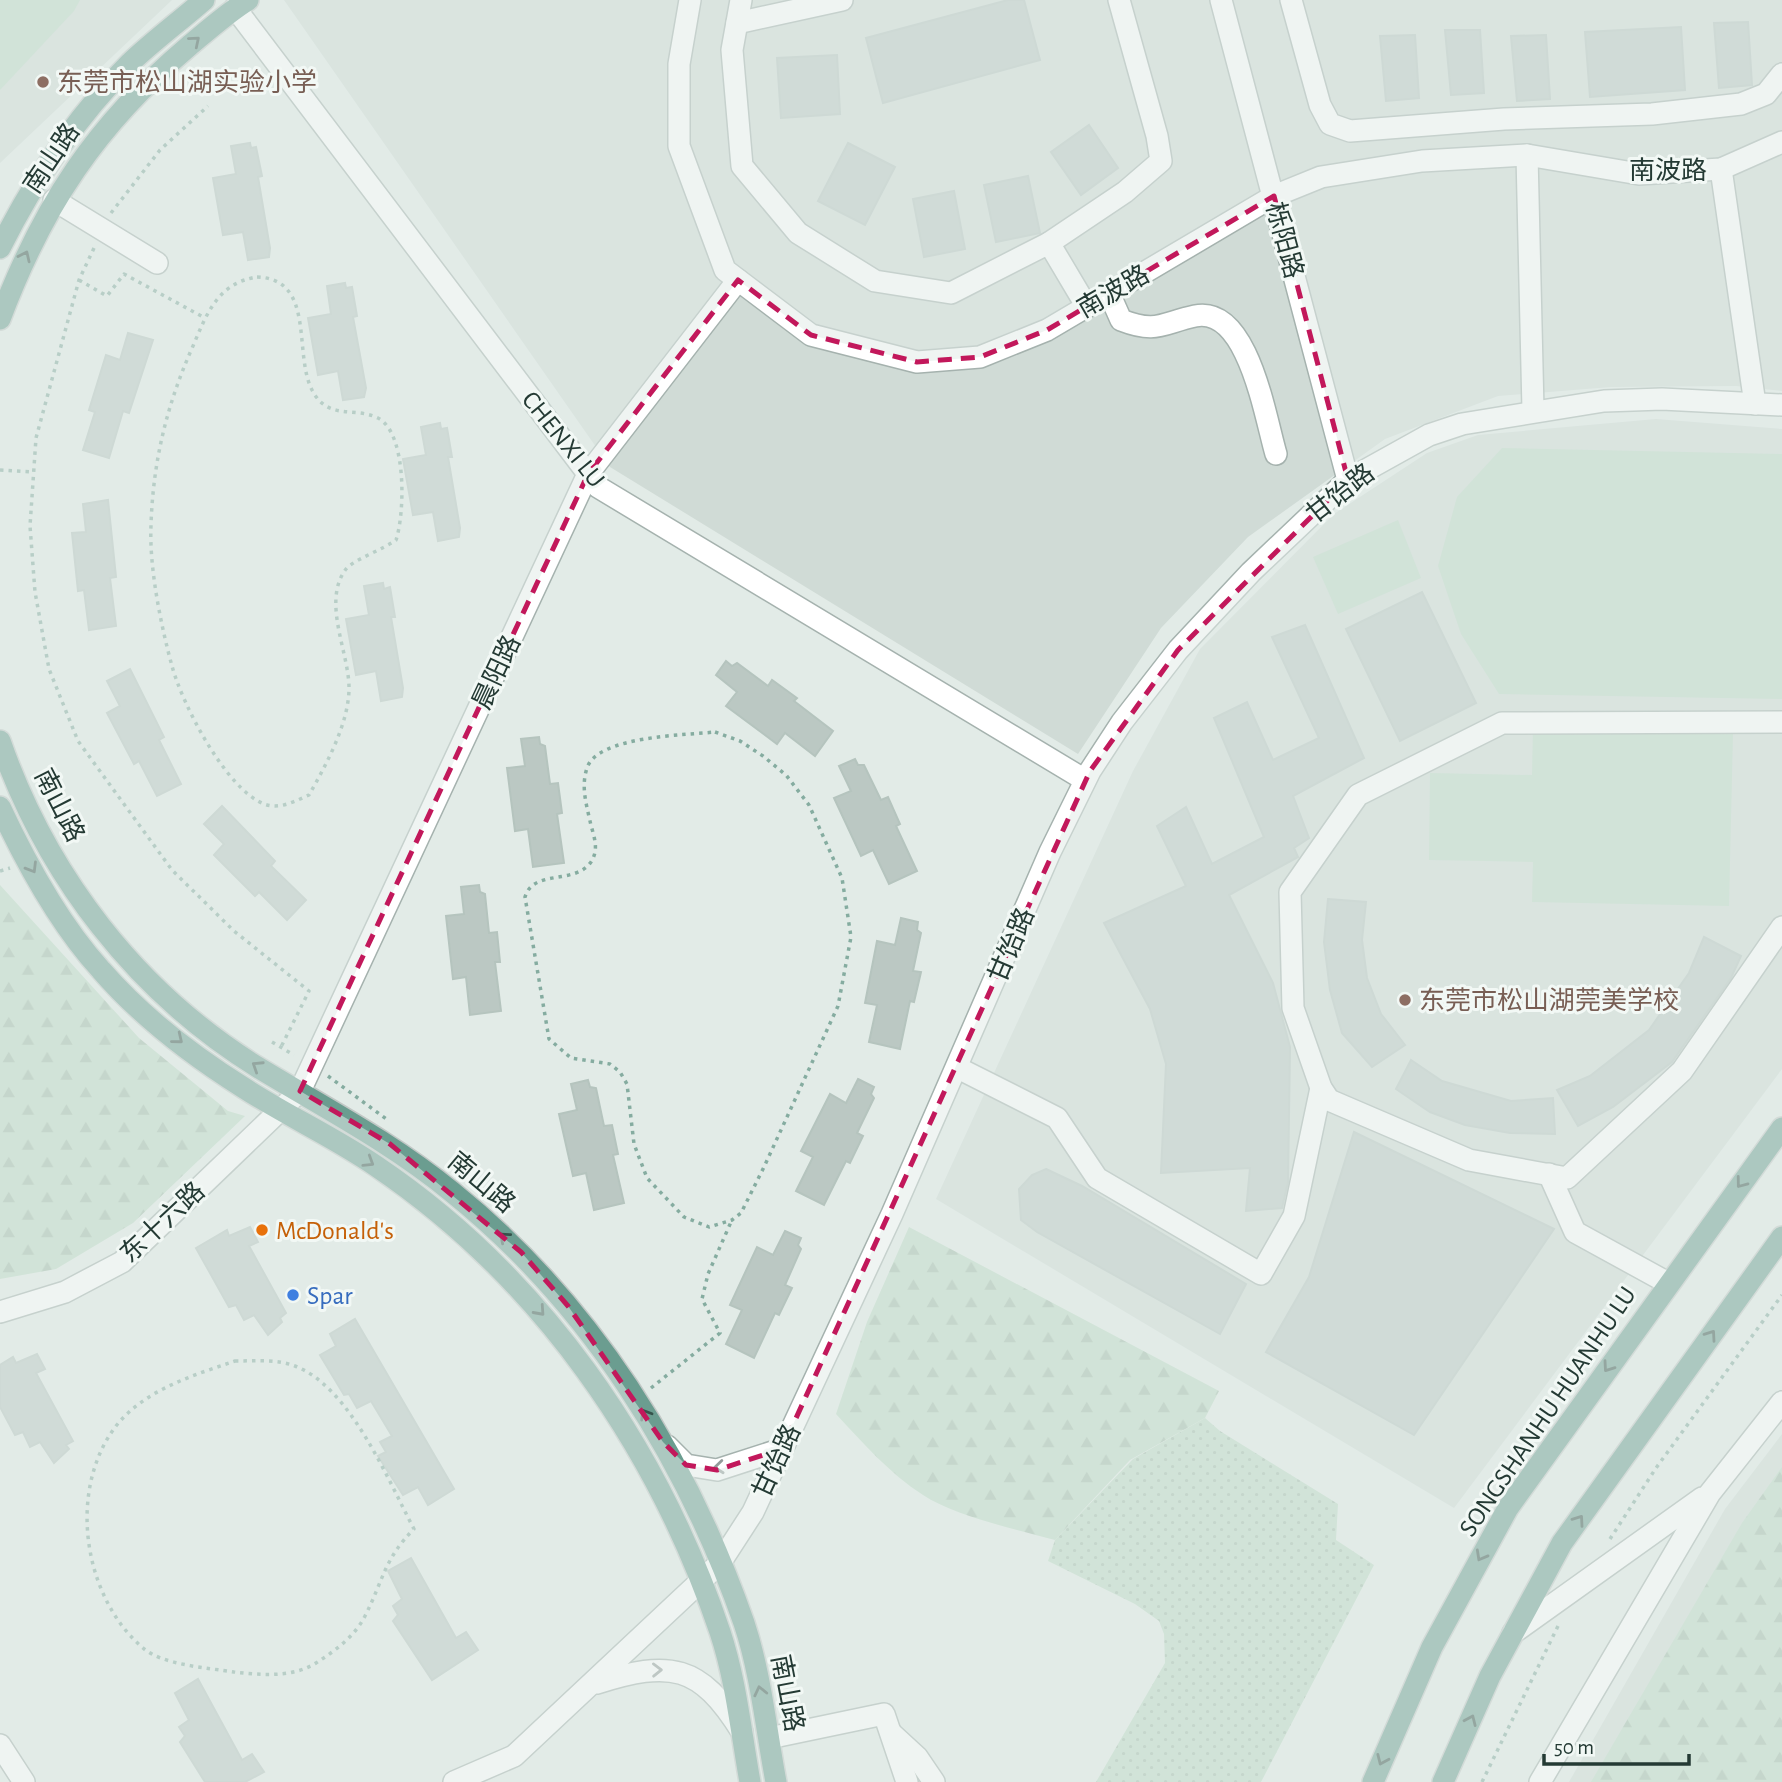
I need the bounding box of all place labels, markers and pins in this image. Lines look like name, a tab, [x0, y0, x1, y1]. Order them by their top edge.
place label: 东莞市松山湖实验小学	[57, 68, 317, 96]
marker: 东莞市松山湖实验小学	[35, 74, 51, 90]
place label: 东莞市松山湖莞美学校	[1419, 986, 1679, 1014]
marker: 东莞市松山湖莞美学校	[1397, 992, 1413, 1008]
place label: McDonald's	[276, 1218, 394, 1244]
marker: McDonald's	[254, 1222, 270, 1238]
place label: Spar	[307, 1283, 353, 1309]
marker: Spar	[285, 1287, 301, 1303]

